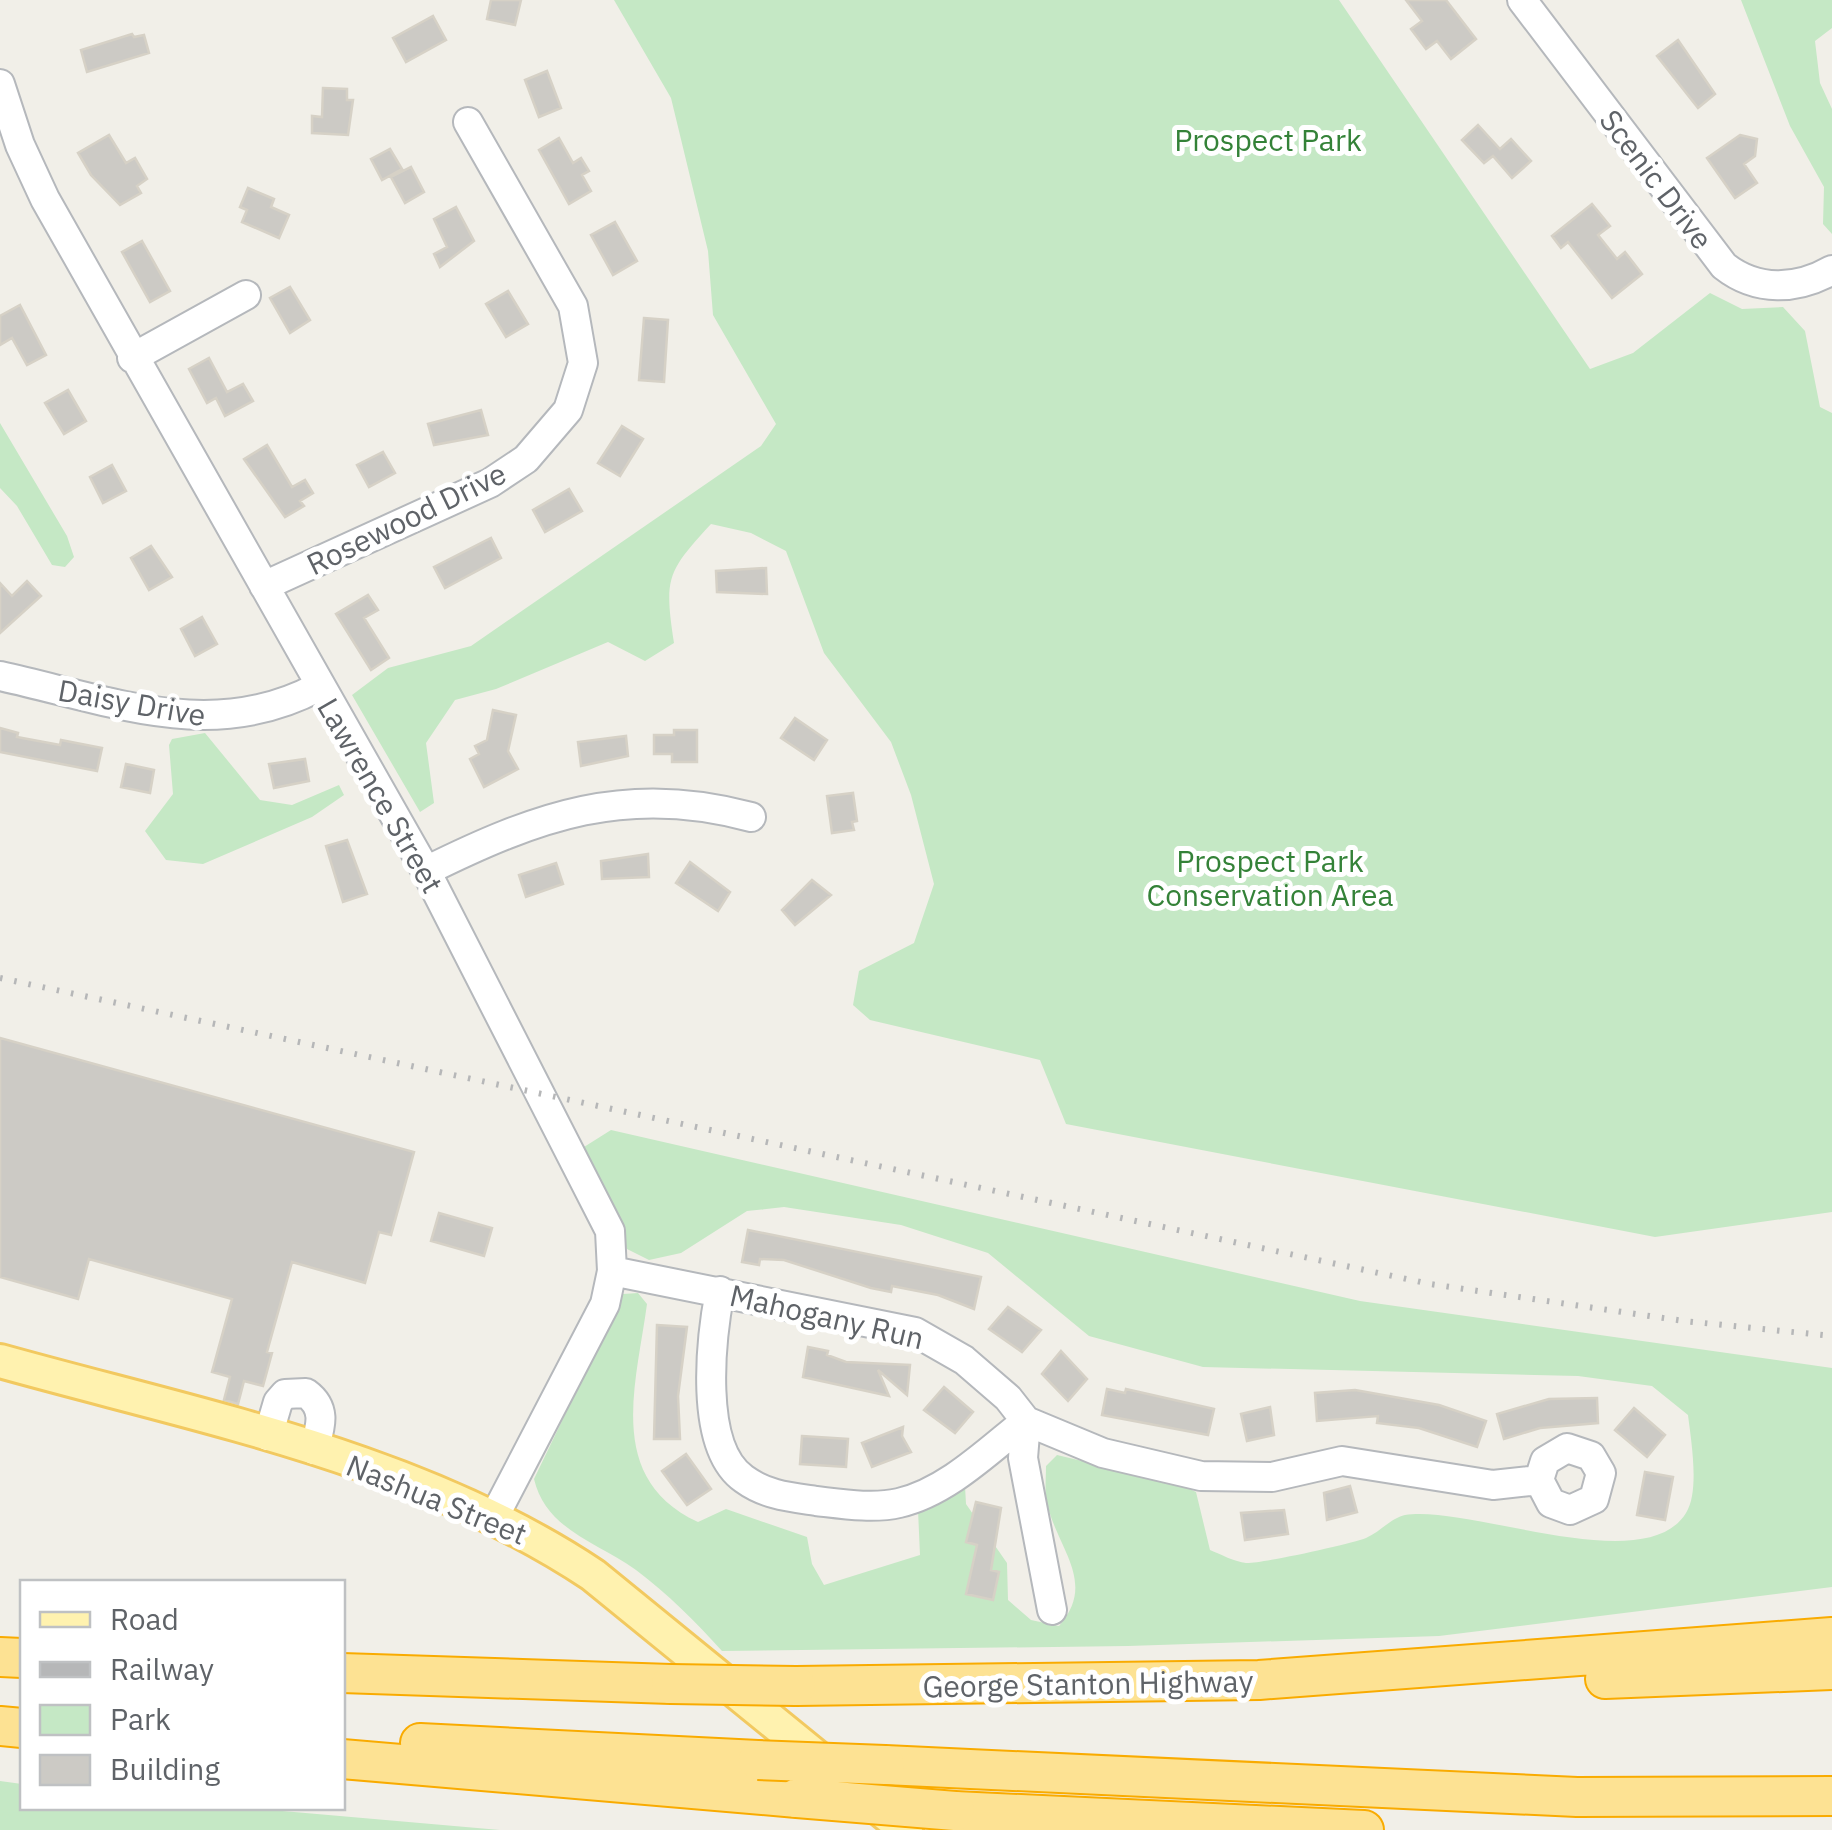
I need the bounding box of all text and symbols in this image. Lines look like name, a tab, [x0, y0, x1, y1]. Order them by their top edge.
street label: Scenic Drive	[1592, 101, 1722, 257]
park label: Prospect Park	[1174, 120, 1362, 159]
street label: Rosewood Drive	[300, 453, 512, 583]
street label: Daisy Drive	[55, 670, 209, 734]
street label: Lawrence Street	[309, 690, 453, 900]
park label: Prospect Park Conservation Area	[1147, 841, 1393, 914]
street label: Mahogany Run	[726, 1275, 928, 1357]
street label: Nashua Street	[341, 1445, 533, 1553]
legend	[20, 1580, 345, 1810]
text: Road	[110, 1599, 179, 1638]
text: Railway	[110, 1649, 214, 1688]
street label: George Stanton Highway	[922, 1661, 1254, 1705]
text: Park	[110, 1699, 171, 1738]
text: Building	[110, 1749, 220, 1788]

